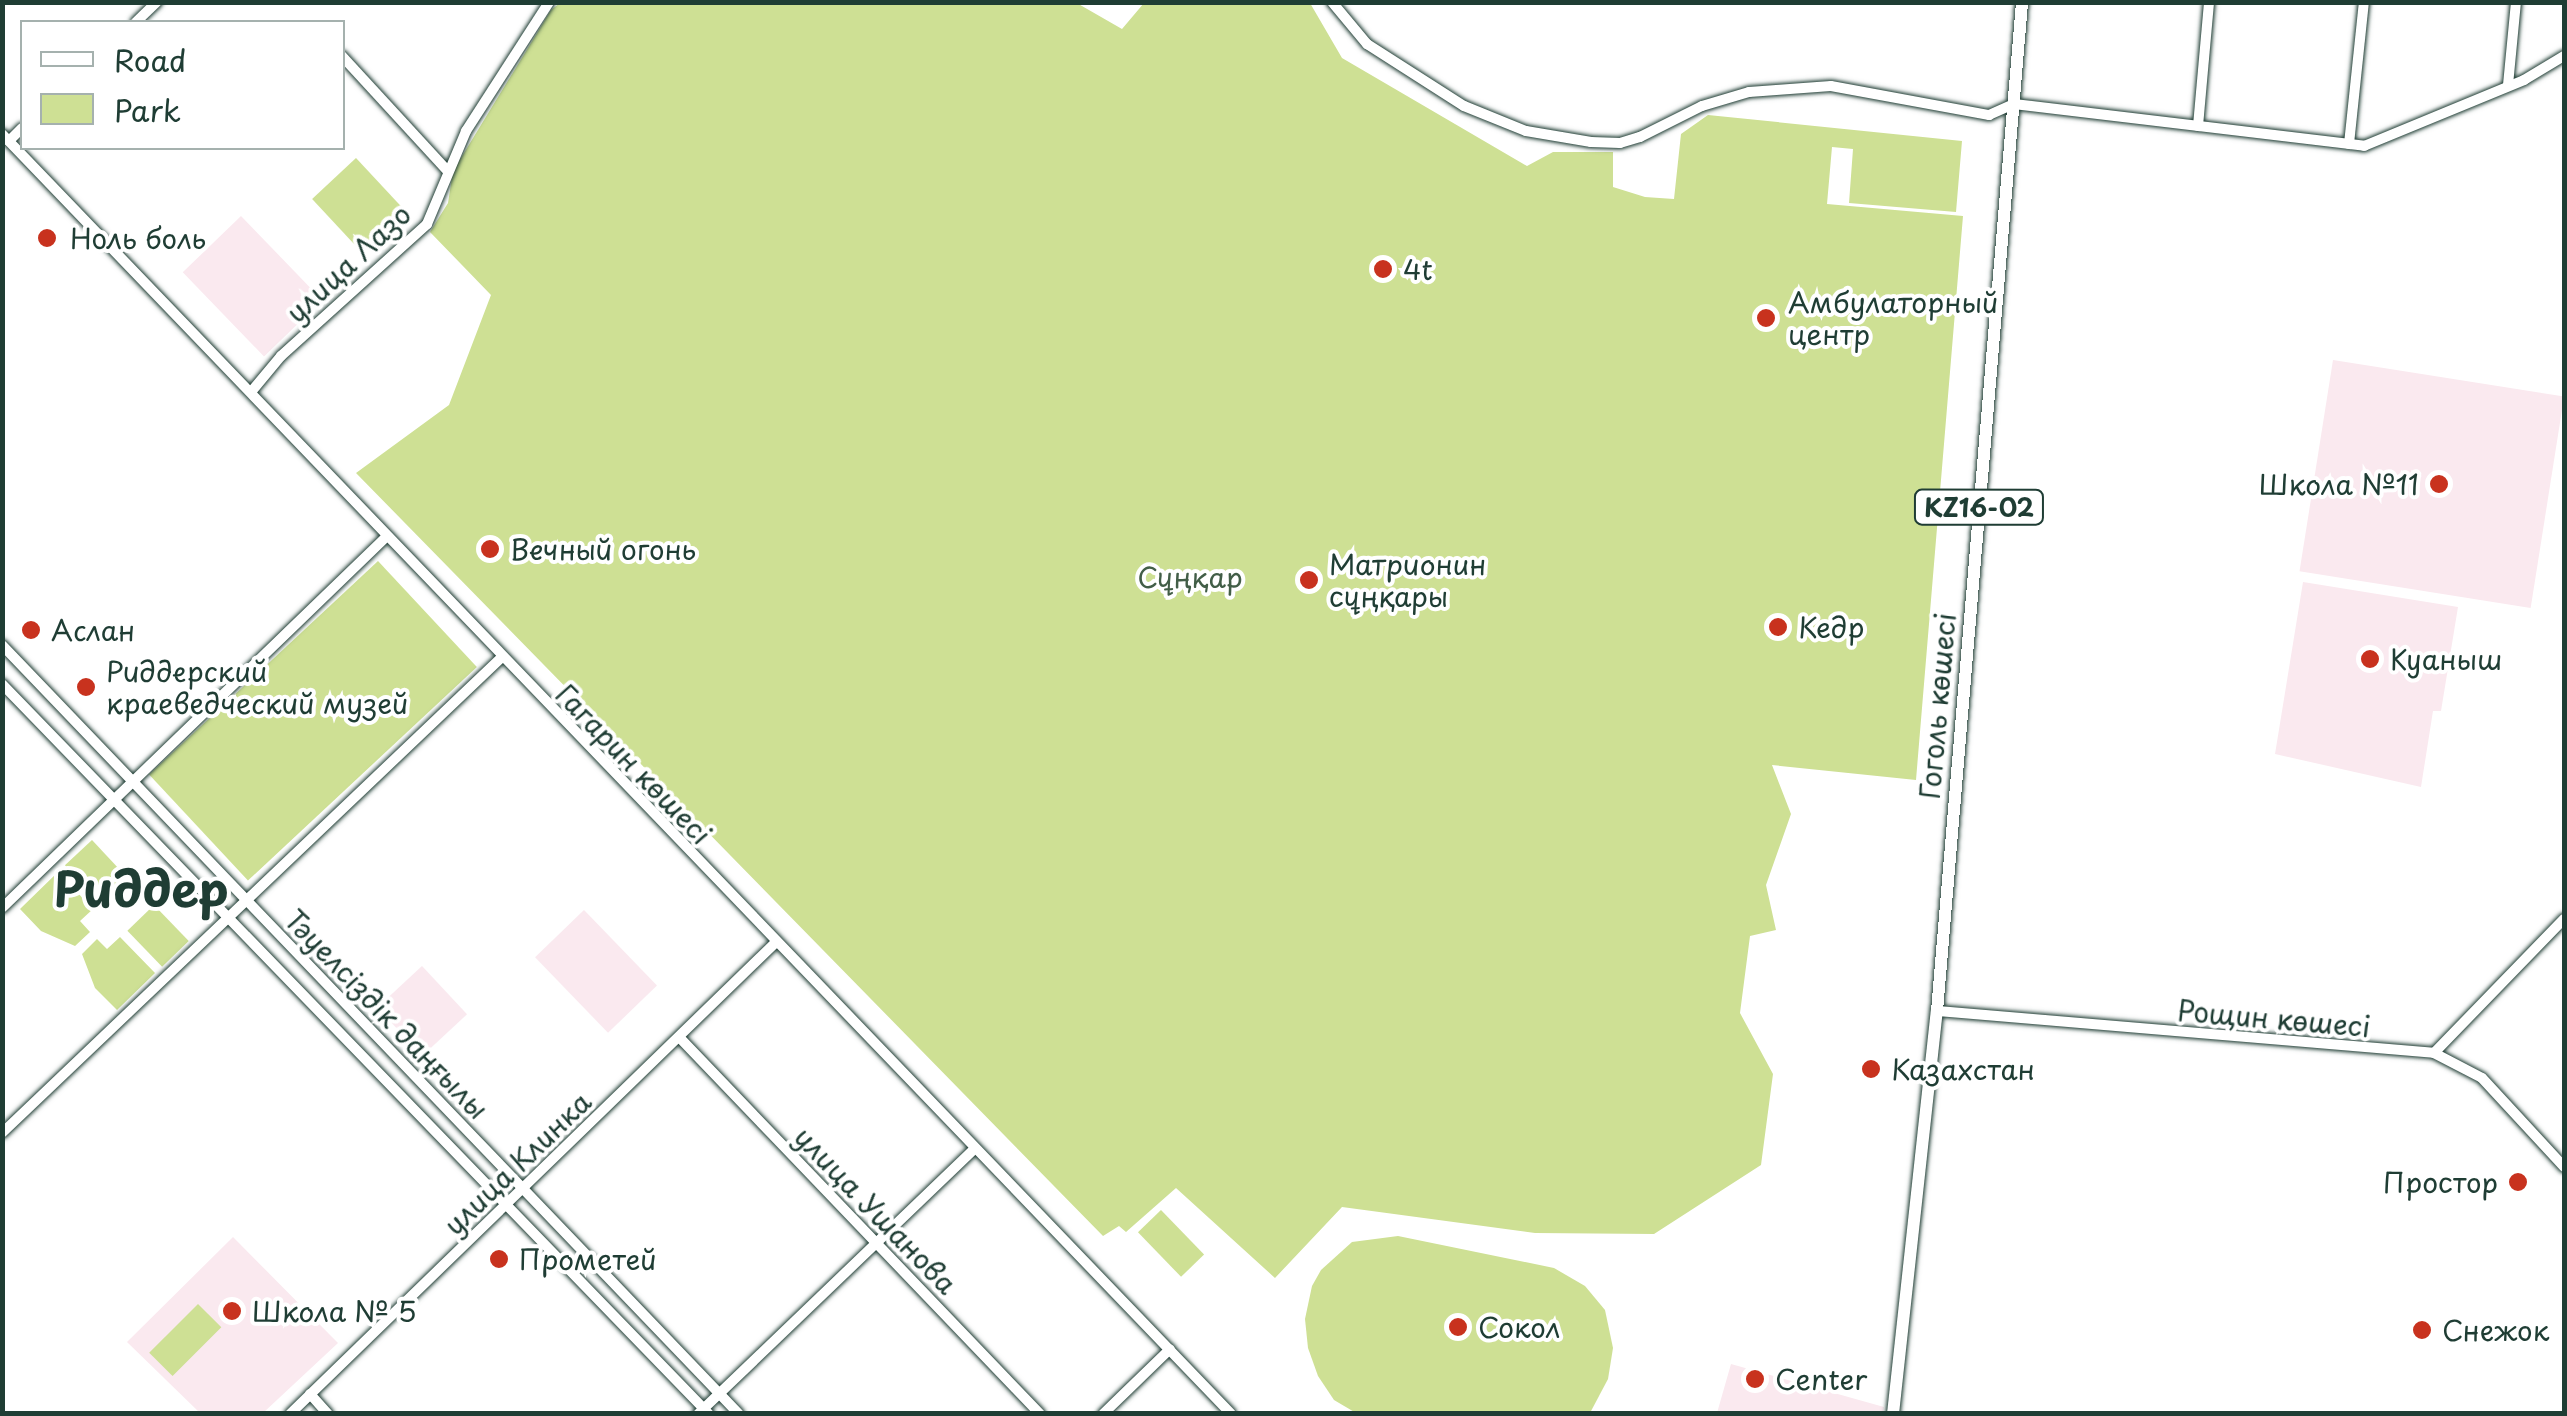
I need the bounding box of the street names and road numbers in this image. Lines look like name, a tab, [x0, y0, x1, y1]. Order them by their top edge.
street label: улица Лазо	[278, 196, 418, 330]
road number: KZ16-02	[1912, 487, 2046, 527]
street label: Гоголь көшесі	[1912, 611, 1962, 801]
street label: Гагарин көшесі	[548, 676, 720, 852]
street label: Тәуелсіздік даңғылы	[278, 902, 496, 1126]
street label: Рощин көшесі	[2175, 993, 2373, 1043]
street label: улица Клинка	[436, 1084, 598, 1242]
street label: улица Ушанова	[788, 1120, 964, 1300]

